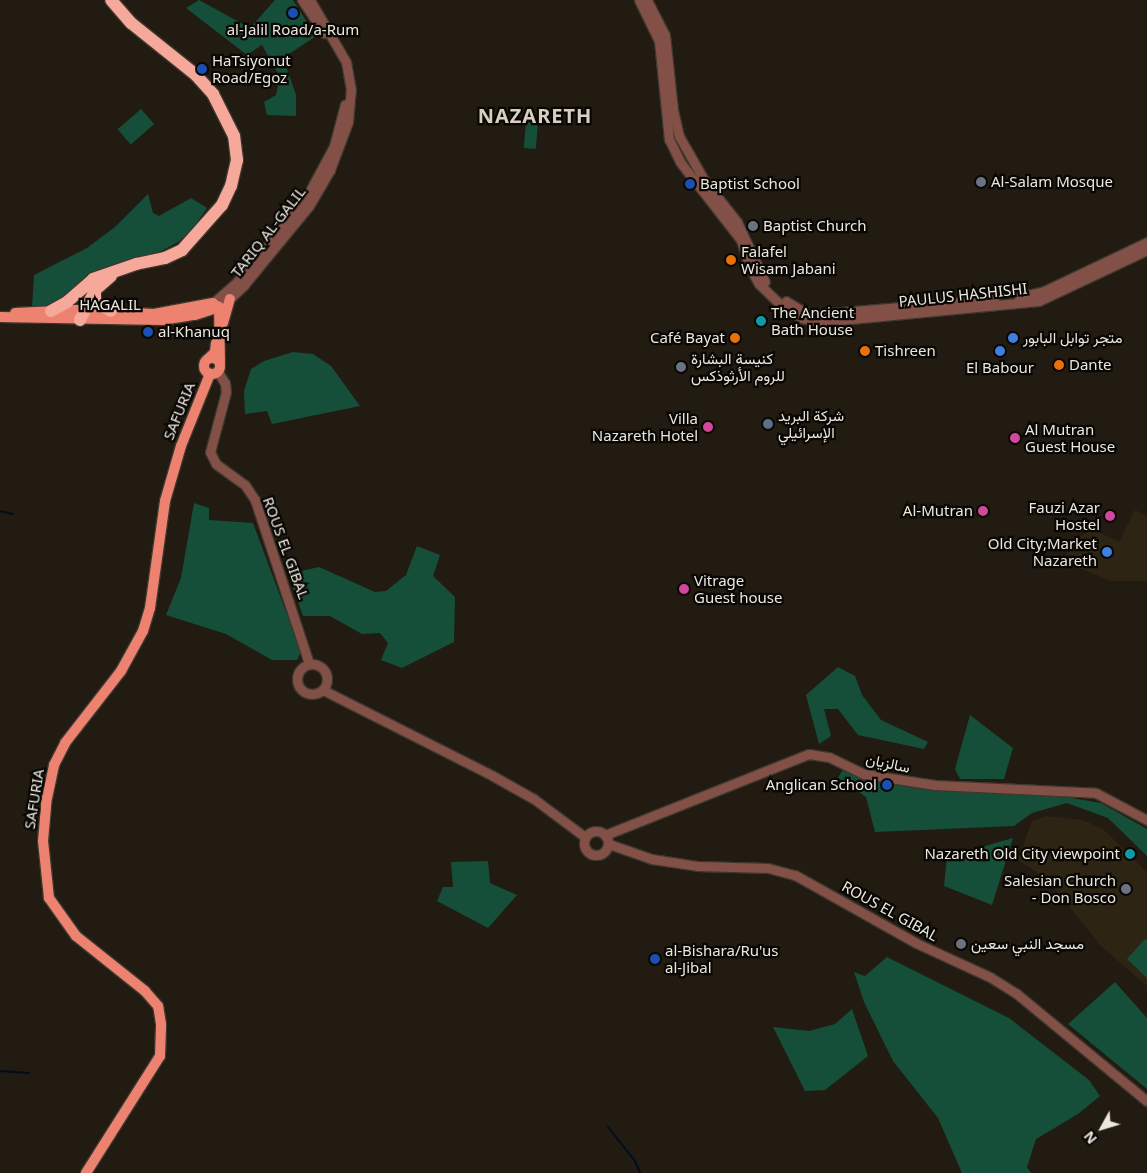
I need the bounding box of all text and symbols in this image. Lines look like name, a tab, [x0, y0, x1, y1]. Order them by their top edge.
marker: al-Jalil Road/a-Rum	[287, 7, 299, 19]
place label: al-Jalil Road/a-Rum	[227, 21, 359, 39]
place label: HaTsiyonut Road/Egoz	[212, 51, 291, 86]
marker: HaTsiyonut Road/Egoz	[196, 63, 208, 75]
district label: NAZARETH	[477, 103, 593, 127]
place label: Al-Salam Mosque	[991, 173, 1113, 191]
place label: Baptist School	[700, 175, 800, 193]
marker: Al-Salam Mosque	[975, 176, 987, 188]
marker: Baptist School	[684, 178, 696, 190]
street label: TARIQ AL-GALIL	[227, 183, 309, 281]
place label: Baptist Church	[763, 217, 867, 235]
marker: Baptist Church	[747, 220, 759, 232]
place label: Falafel Wisam Jabani	[741, 242, 836, 277]
marker: Falafel Wisam Jabani	[725, 254, 737, 266]
street label: PAULUS HASHISHI	[898, 279, 1028, 311]
street label: HAGALIL	[79, 296, 141, 314]
place label: The Ancient Bath House	[771, 303, 854, 338]
marker: The Ancient Bath House	[755, 315, 767, 327]
place label: al-Khanuq	[158, 323, 230, 341]
marker: al-Khanuq	[142, 326, 154, 338]
place label: Café Bayat	[650, 329, 725, 347]
place label: متجر توابل البابور	[1023, 329, 1123, 347]
marker: Café Bayat	[729, 332, 741, 344]
marker: متجر توابل البابور	[1007, 332, 1019, 344]
place label: Tishreen	[875, 342, 936, 360]
marker: Tishreen	[859, 345, 871, 357]
marker: El Babour	[994, 345, 1006, 357]
place label: كنيسة البشارة للروم الأرثوذكس	[691, 349, 785, 384]
place label: Dante	[1069, 356, 1112, 374]
place label: El Babour	[966, 359, 1034, 377]
marker: Dante	[1053, 359, 1065, 371]
marker: كنيسة البشارة للروم الأرثوذكس	[675, 361, 687, 373]
street label: SAFURIA	[159, 380, 199, 442]
place label: شركة البريد الإسرائيلي	[778, 406, 844, 441]
place label: Villa Nazareth Hotel	[592, 409, 698, 444]
marker: شركة البريد الإسرائيلي	[762, 418, 774, 430]
place label: Al Mutran Guest House	[1025, 420, 1115, 455]
marker: Villa Nazareth Hotel	[702, 421, 714, 433]
marker: Al Mutran Guest House	[1009, 432, 1021, 444]
street label: ROUS EL GIBAL	[259, 494, 313, 602]
place label: Fauzi Azar Hostel	[1028, 498, 1100, 533]
place label: Al-Mutran	[903, 502, 973, 520]
marker: Al-Mutran	[977, 505, 989, 517]
marker: Fauzi Azar Hostel	[1104, 510, 1116, 522]
place label: Old City;Market Nazareth	[988, 534, 1097, 569]
marker: Old City;Market Nazareth	[1101, 546, 1113, 558]
place label: Vitrage Guest house	[694, 571, 782, 606]
marker: Vitrage Guest house	[678, 583, 690, 595]
street label: سالزيان	[864, 750, 912, 776]
street label: SAFURIA	[20, 768, 48, 830]
place label: Anglican School	[766, 776, 877, 794]
marker: Anglican School	[881, 779, 893, 791]
place label: Nazareth Old City viewpoint	[924, 845, 1120, 863]
marker: Nazareth Old City viewpoint	[1124, 848, 1136, 860]
place label: Salesian Church - Don Bosco	[1004, 871, 1116, 906]
street label: ROUS EL GIBAL	[839, 877, 941, 945]
marker: Salesian Church - Don Bosco	[1120, 883, 1132, 895]
place label: مسجد النبي سعين	[971, 935, 1084, 953]
marker: مسجد النبي سعين	[955, 938, 967, 950]
place label: al-Bishara/Ru'us al-Jibal	[665, 941, 778, 976]
marker: al-Bishara/Ru'us al-Jibal	[649, 953, 661, 965]
north arrow	[1077, 1103, 1127, 1153]
text: N	[1079, 1127, 1101, 1148]

